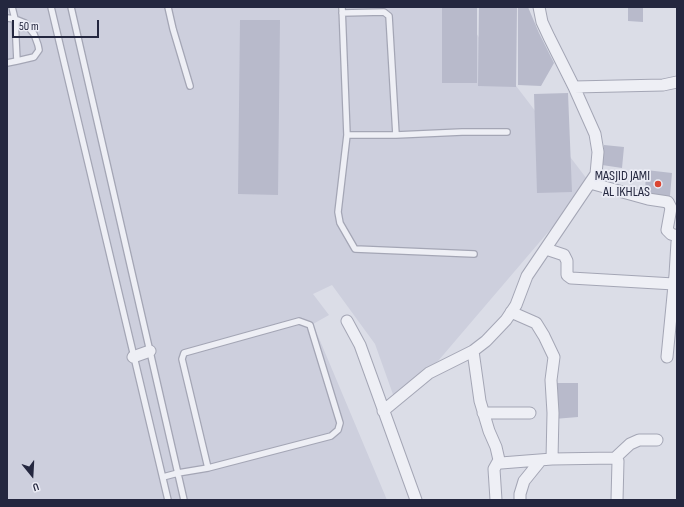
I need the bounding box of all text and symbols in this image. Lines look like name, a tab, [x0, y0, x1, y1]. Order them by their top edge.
scale bar	[14, 12, 101, 38]
text: 50 m	[19, 19, 39, 34]
place label: MASJID JAMI AL IKHLAS	[595, 168, 650, 200]
marker: MASJID JAMI AL IKHLAS	[653, 179, 663, 189]
north arrow	[12, 455, 52, 495]
text: U	[31, 480, 41, 494]

